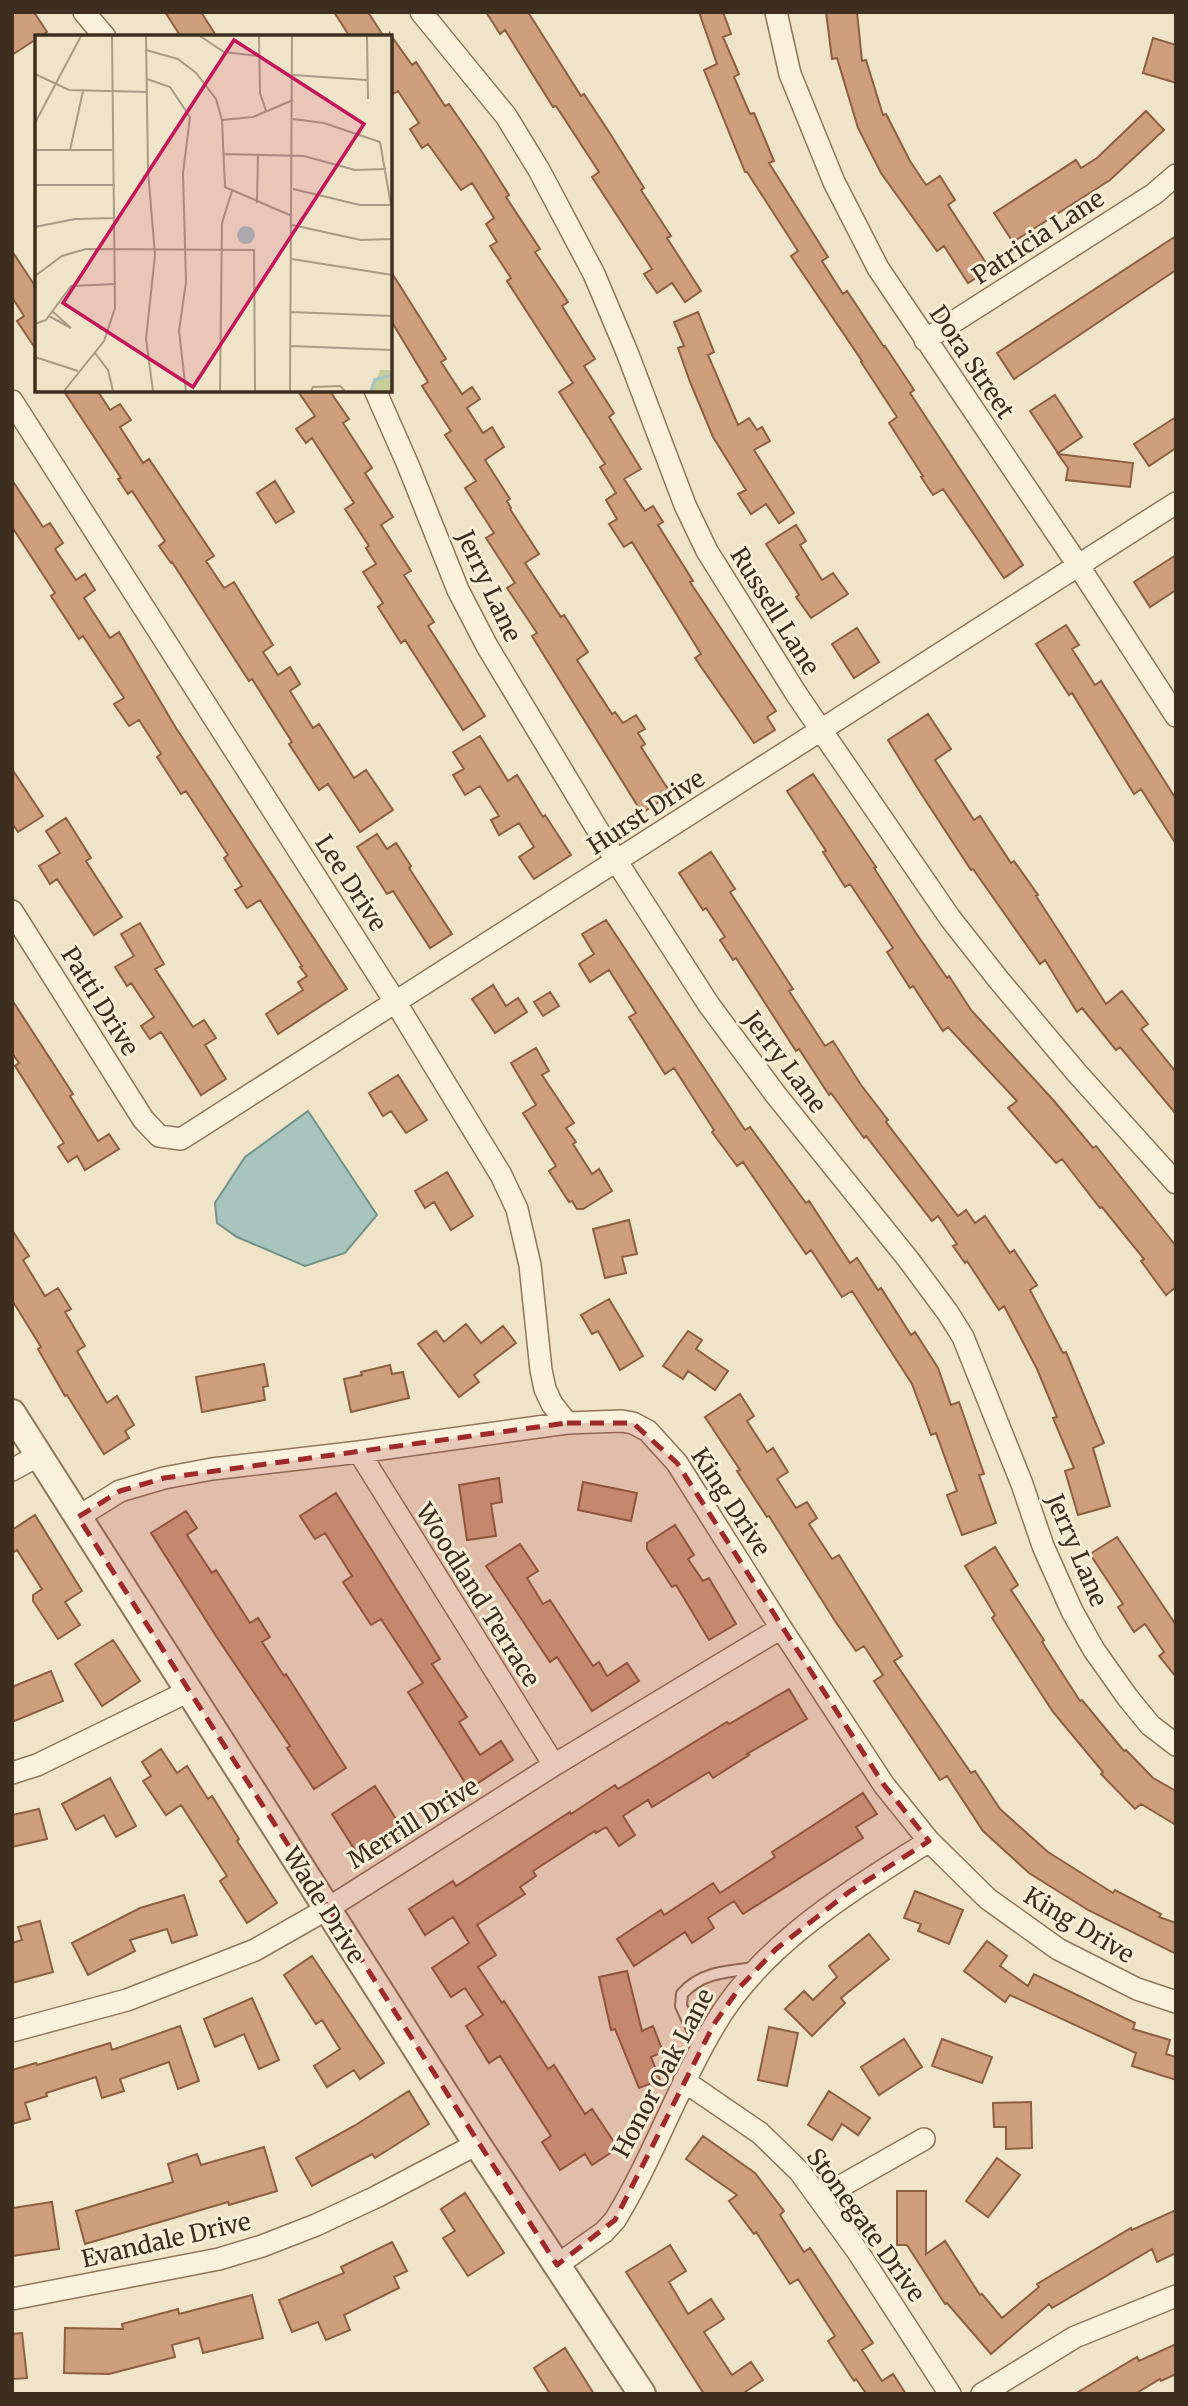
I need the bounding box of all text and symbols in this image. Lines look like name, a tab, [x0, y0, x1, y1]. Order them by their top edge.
inset map	[35, 35, 392, 392]
street label: Patricia Lane	[966, 183, 1110, 291]
street label: Dora Street	[923, 299, 1022, 425]
street label: Jerry Lane	[449, 524, 528, 647]
street label: Russell Lane	[723, 541, 827, 681]
street label: Hurst Drive	[582, 763, 710, 861]
street label: Lee Drive	[308, 829, 394, 937]
street label: Patti Drive	[54, 941, 146, 1061]
street label: Jerry Lane	[736, 1004, 833, 1119]
street label: King Drive	[684, 1442, 778, 1562]
street label: Jerry Lane	[1039, 1488, 1115, 1611]
street label: Woodland Terrace	[409, 1497, 547, 1692]
street label: Merrill Drive	[342, 1771, 484, 1875]
street label: Wade Drive	[276, 1840, 372, 1969]
street label: King Drive	[1018, 1880, 1140, 1970]
street label: Honor Oak Lane	[605, 1983, 721, 2163]
street label: Stonegate Drive	[800, 2142, 932, 2308]
street label: Evandale Drive	[78, 2205, 254, 2275]

